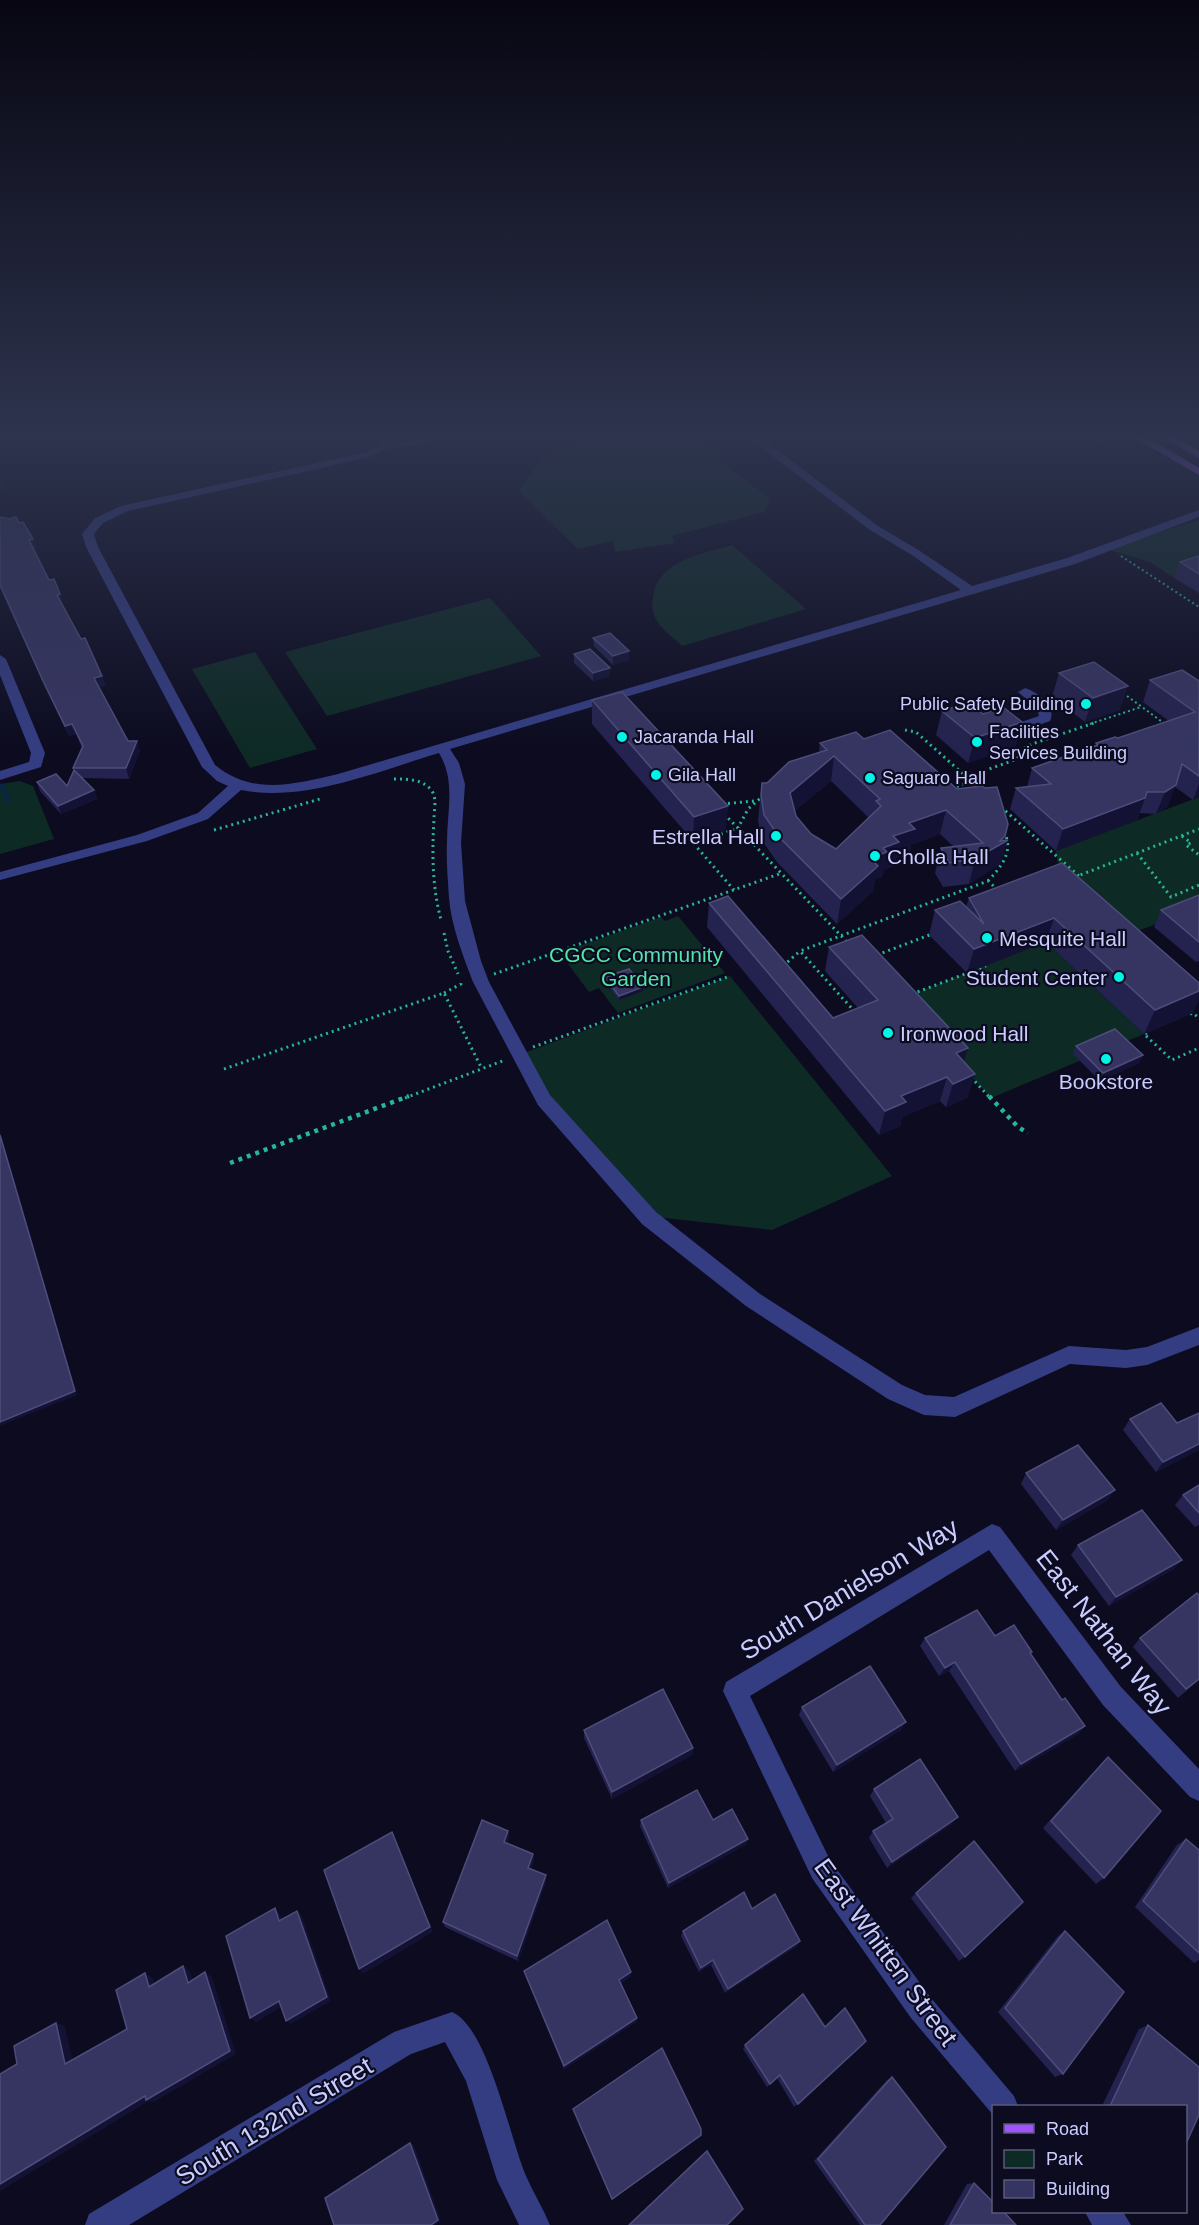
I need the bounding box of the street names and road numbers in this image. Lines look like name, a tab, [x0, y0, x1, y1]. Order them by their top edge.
street label: South Danielson Way	[735, 1512, 963, 1666]
street label: East Nathan Way	[1030, 1543, 1178, 1721]
street label: East Whitten Street	[808, 1853, 964, 2052]
street label: South 132nd Street	[170, 2050, 378, 2192]

